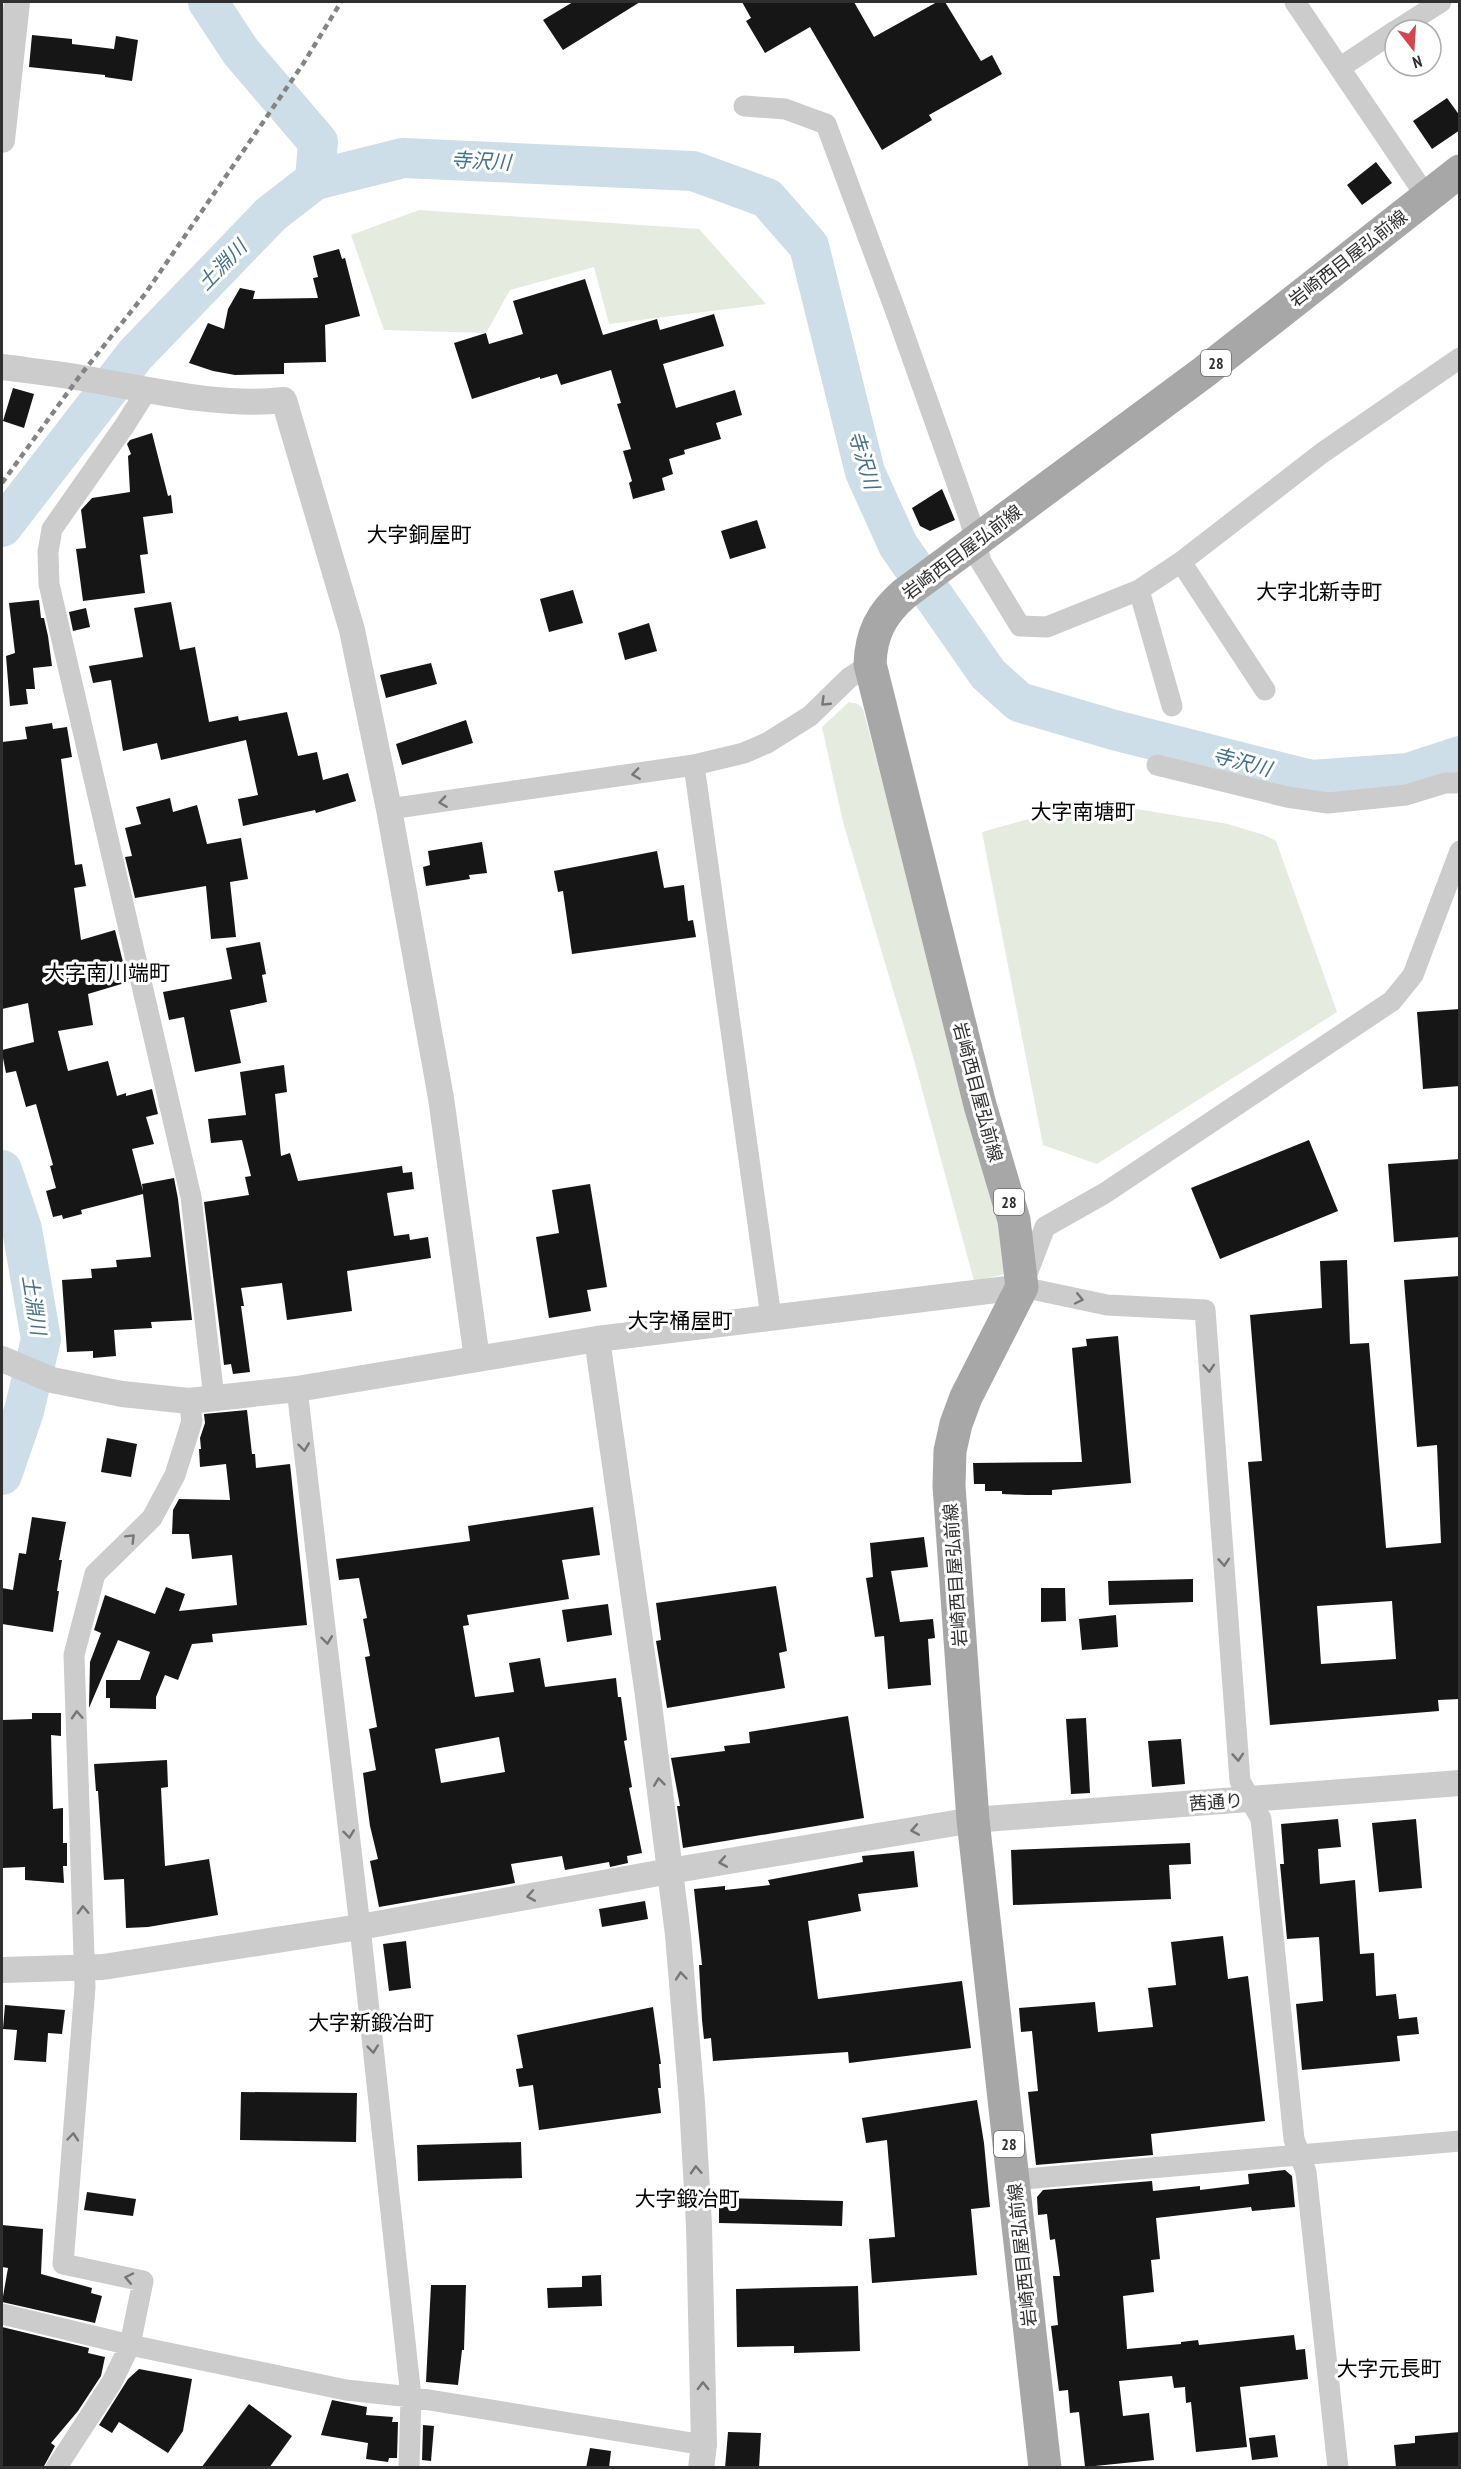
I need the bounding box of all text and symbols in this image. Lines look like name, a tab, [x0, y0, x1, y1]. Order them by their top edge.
north arrow	[1383, 18, 1443, 78]
text: N	[1410, 52, 1424, 73]
water label: 寺沢川	[450, 146, 514, 176]
street label: 岩崎西目屋弘前線	[1284, 205, 1412, 311]
water label: 土淵川	[192, 233, 254, 296]
road number: 28	[1201, 350, 1231, 376]
water label: 寺沢川	[843, 428, 886, 494]
street label: 岩崎西目屋弘前線	[898, 499, 1026, 605]
district label: 大字銅屋町	[367, 521, 472, 548]
district label: 大字北新寺町	[1256, 578, 1382, 605]
one-way arrow	[822, 694, 833, 705]
water label: 寺沢川	[1210, 742, 1276, 783]
one-way arrow	[631, 767, 641, 779]
one-way arrow	[438, 795, 448, 807]
district label: 大字南塘町	[1031, 798, 1136, 825]
district label: 大字南川端町	[44, 959, 170, 986]
street label: 岩崎西目屋弘前線	[948, 1019, 1008, 1165]
road number: 28	[994, 1189, 1024, 1215]
water label: 土淵川	[16, 1273, 52, 1339]
one-way arrow	[1073, 1292, 1083, 1305]
district label: 大字桶屋町	[628, 1307, 733, 1334]
one-way arrow	[1202, 1363, 1215, 1372]
one-way arrow	[297, 1442, 310, 1451]
street label: 岩崎西目屋弘前線	[939, 1502, 971, 1648]
one-way arrow	[124, 1535, 135, 1546]
one-way arrow	[1217, 1558, 1230, 1567]
one-way arrow	[320, 1636, 333, 1645]
one-way arrow	[70, 1711, 83, 1720]
one-way arrow	[1232, 1752, 1245, 1761]
one-way arrow	[653, 1778, 666, 1787]
street label: 茜通り	[1188, 1789, 1244, 1815]
one-way arrow	[911, 1823, 920, 1835]
one-way arrow	[343, 1830, 355, 1839]
one-way arrow	[719, 1855, 729, 1868]
one-way arrow	[527, 1889, 537, 1902]
one-way arrow	[77, 1906, 90, 1915]
one-way arrow	[675, 1971, 688, 1981]
district label: 大字新鍛冶町	[308, 2009, 434, 2036]
one-way arrow	[367, 2044, 379, 2053]
road number: 28	[994, 2131, 1024, 2157]
one-way arrow	[66, 2133, 79, 2142]
one-way arrow	[690, 2166, 703, 2175]
street label: 岩崎西目屋弘前線	[1003, 2182, 1041, 2328]
district label: 大字鍛冶町	[635, 2185, 740, 2212]
one-way arrow	[125, 2272, 135, 2285]
district label: 大字元長町	[1337, 2355, 1442, 2382]
one-way arrow	[696, 2382, 709, 2391]

